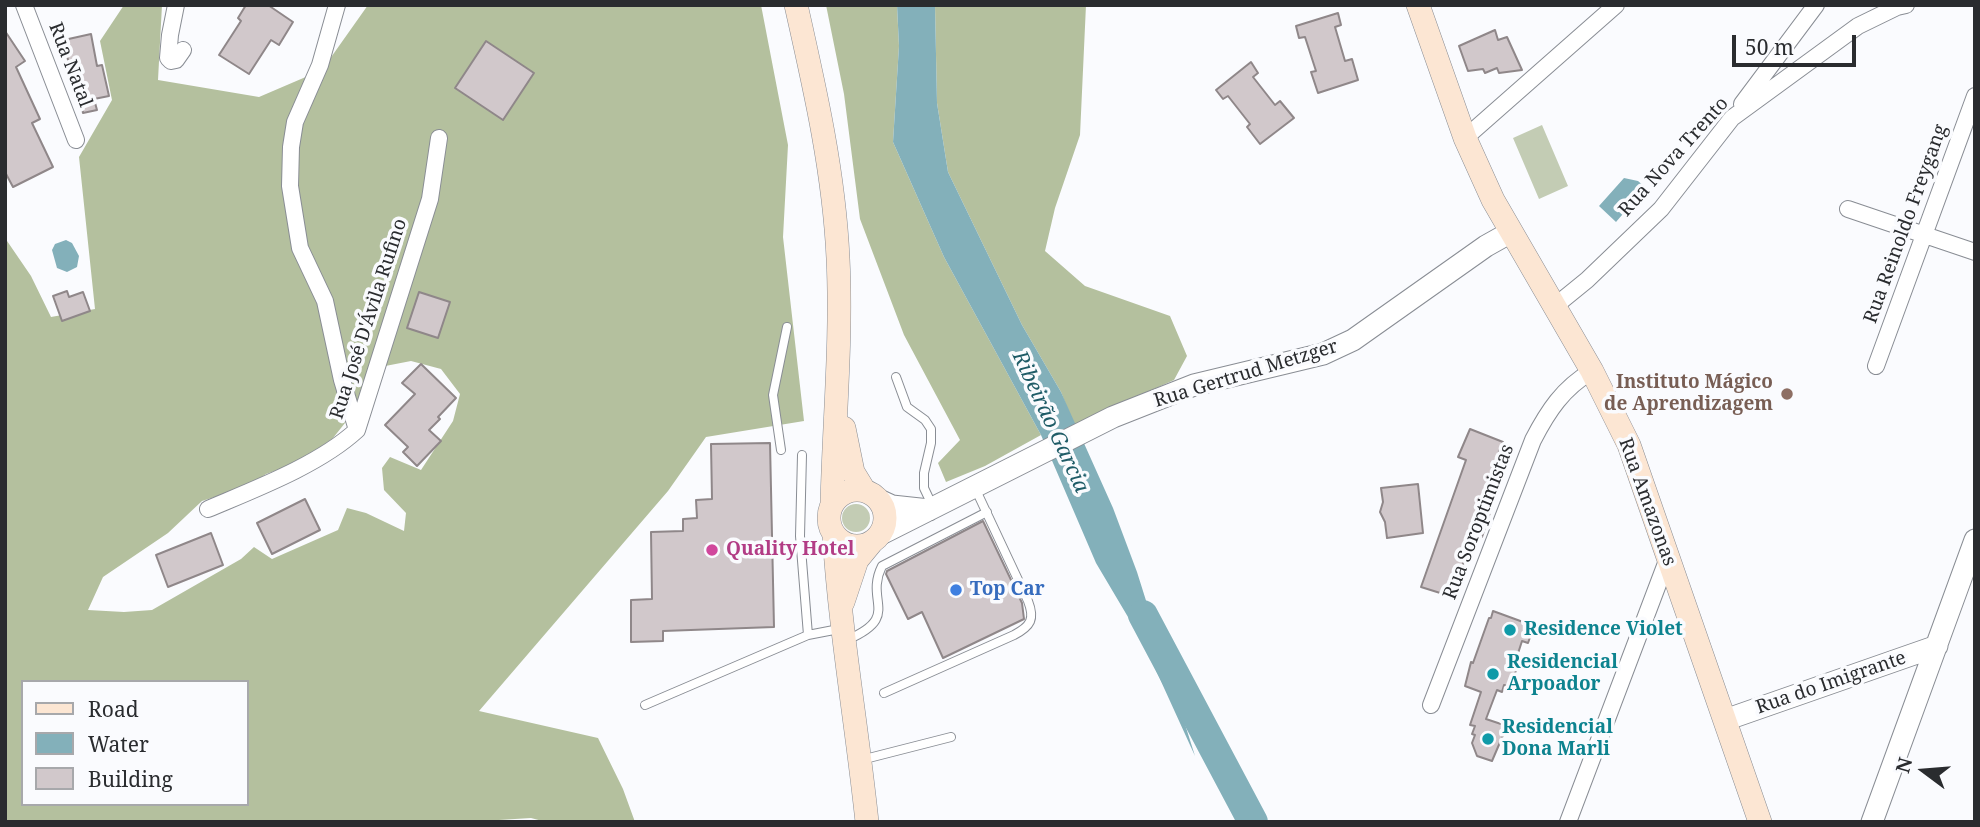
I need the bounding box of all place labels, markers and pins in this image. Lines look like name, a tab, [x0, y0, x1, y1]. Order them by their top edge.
place label: Instituto Mágico de Aprendizagem	[1604, 372, 1773, 416]
marker: Instituto Mágico de Aprendizagem	[1779, 386, 1795, 402]
place label: Quality Hotel	[726, 539, 855, 561]
marker: Quality Hotel	[704, 542, 720, 558]
place label: Top Car	[970, 579, 1045, 601]
marker: Top Car	[948, 582, 964, 598]
place label: Residence Violet	[1524, 619, 1683, 641]
marker: Residence Violet	[1502, 622, 1518, 638]
place label: Residencial Arpoador	[1507, 652, 1618, 696]
marker: Residencial Arpoador	[1485, 666, 1501, 682]
place label: Residencial Dona Marli	[1502, 717, 1613, 761]
marker: Residencial Dona Marli	[1480, 731, 1496, 747]

